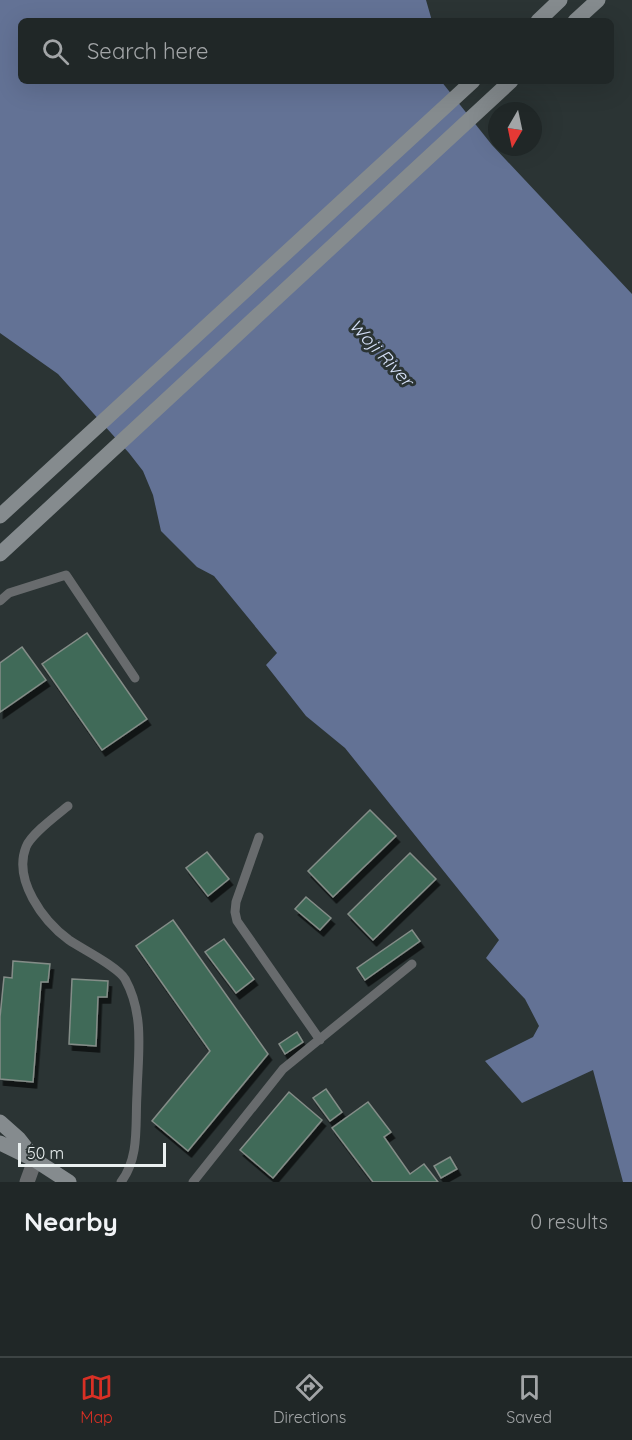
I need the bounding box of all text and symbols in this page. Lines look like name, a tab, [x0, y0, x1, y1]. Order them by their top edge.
search box	[18, 18, 614, 84]
icon: search	[39, 35, 72, 68]
text: Search here	[87, 37, 208, 65]
north arrow	[488, 102, 542, 156]
water label: Woji River	[344, 314, 420, 393]
scale bar	[18, 1140, 166, 1168]
text: 50 m	[27, 1143, 64, 1163]
text: Nearby	[24, 1205, 118, 1238]
text: 0 results	[530, 1209, 608, 1234]
tab: Map	[80, 1371, 113, 1427]
tab: Directions	[273, 1371, 346, 1427]
tab: Saved	[506, 1371, 552, 1427]

